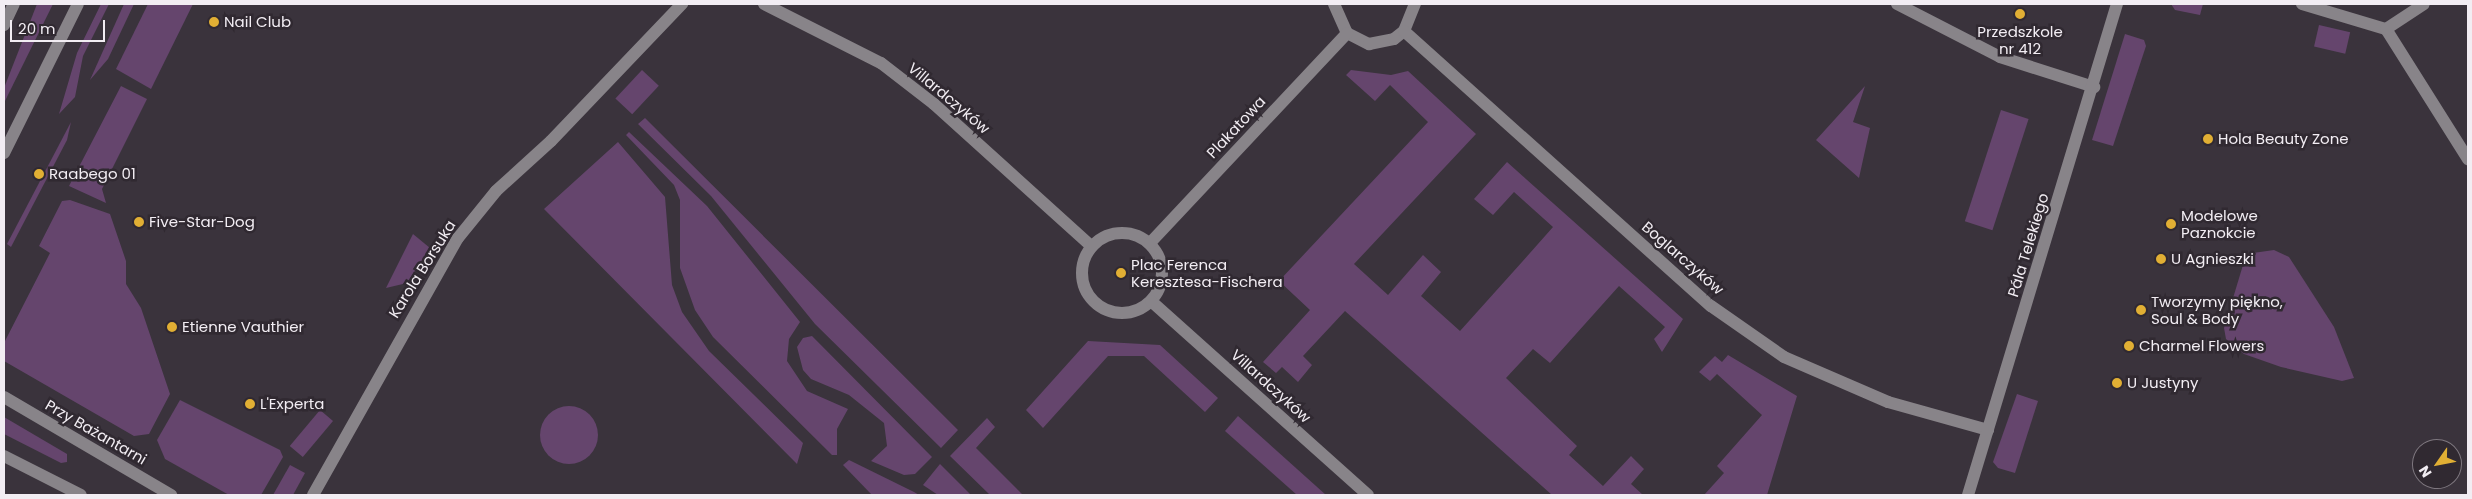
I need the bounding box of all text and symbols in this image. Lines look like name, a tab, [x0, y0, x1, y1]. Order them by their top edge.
marker: Przedszkole nr 412	[2014, 8, 2026, 20]
scale bar	[12, 10, 108, 42]
place label: Nail Club	[224, 13, 291, 31]
marker: Nail Club	[208, 16, 220, 28]
text: 20 m	[18, 18, 56, 39]
place label: Przedszkole nr 412	[1977, 22, 2063, 57]
street label: Villardczyków	[904, 59, 994, 137]
street label: Plakatowa	[1203, 92, 1269, 162]
place label: Hola Beauty Zone	[2218, 130, 2349, 148]
marker: Hola Beauty Zone	[2202, 133, 2214, 145]
place label: Raabego 01	[49, 165, 136, 183]
marker: Raabego 01	[33, 168, 45, 180]
street label: Pála Telekiego	[2004, 191, 2052, 299]
place label: Modelowe Paznokcie	[2181, 206, 2258, 241]
place label: Five-Star-Dog	[149, 213, 255, 231]
marker: Five-Star-Dog	[133, 216, 145, 228]
street label: Karola Borsuka	[385, 217, 459, 321]
street label: Boglarczyków	[1638, 218, 1728, 298]
marker: Modelowe Paznokcie	[2165, 218, 2177, 230]
place label: U Agnieszki	[2171, 250, 2254, 268]
marker: U Agnieszki	[2155, 253, 2167, 265]
place label: Plac Ferenca Keresztesa-Fischera	[1131, 255, 1283, 290]
marker: Plac Ferenca Keresztesa-Fischera	[1115, 267, 1127, 279]
place label: Tworzymy piękno, Soul & Body	[2151, 292, 2283, 327]
marker: Tworzymy piękno, Soul & Body	[2135, 304, 2147, 316]
place label: Etienne Vauthier	[182, 318, 304, 336]
marker: Etienne Vauthier	[166, 321, 178, 333]
place label: Charmel Flowers	[2139, 337, 2264, 355]
marker: Charmel Flowers	[2123, 340, 2135, 352]
street label: Villardczyków	[1227, 345, 1315, 427]
place label: U Justyny	[2127, 374, 2198, 392]
marker: U Justyny	[2111, 377, 2123, 389]
place label: L'Experta	[260, 395, 324, 413]
street label: Przy Bażantarni	[42, 396, 150, 468]
marker: L'Experta	[244, 398, 256, 410]
north arrow	[2412, 439, 2462, 489]
text: N	[2414, 462, 2437, 481]

